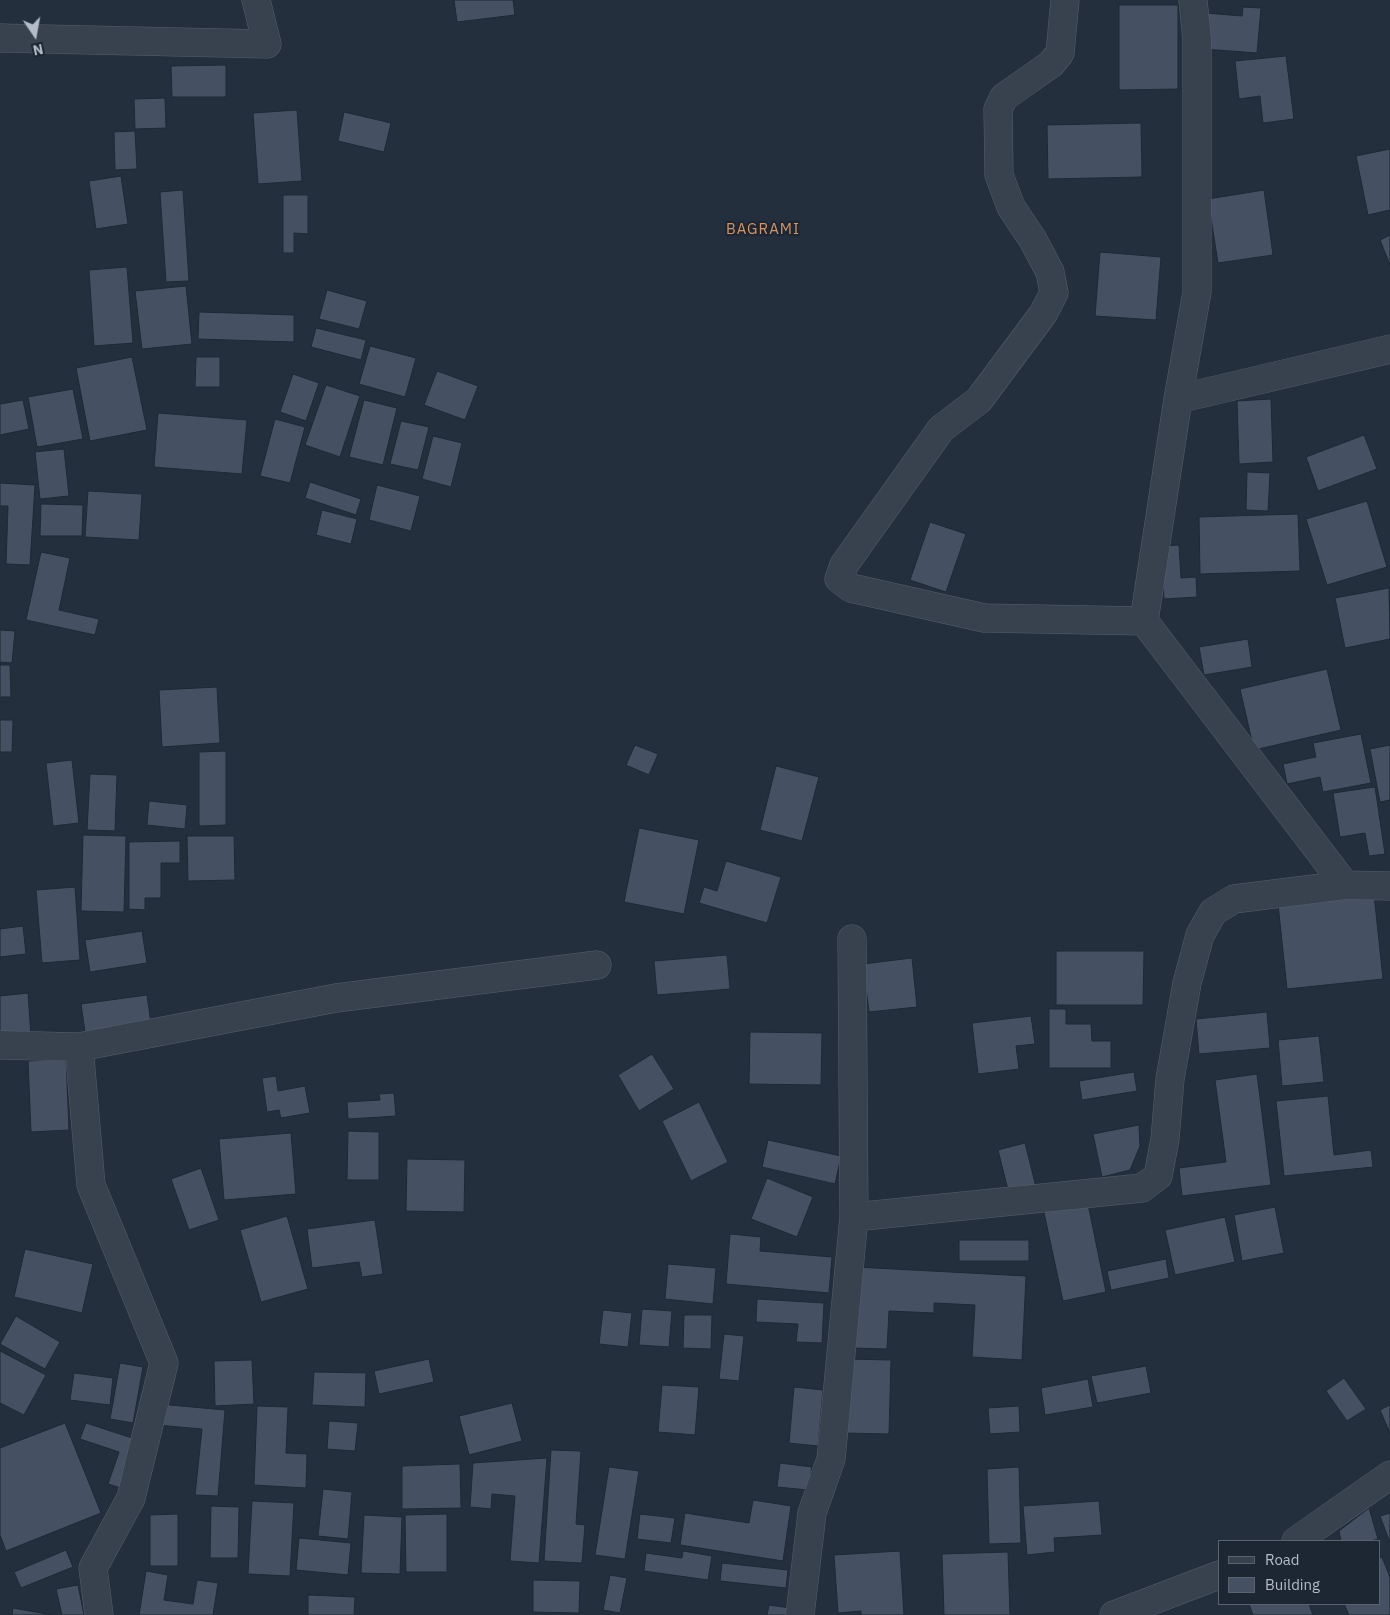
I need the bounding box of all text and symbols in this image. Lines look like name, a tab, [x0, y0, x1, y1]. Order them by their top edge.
north arrow	[10, 10, 60, 60]
text: N	[31, 40, 45, 60]
district label: BAGRAMI	[725, 221, 801, 239]
legend	[1218, 1540, 1380, 1605]
text: Road	[1265, 1550, 1300, 1569]
text: Building	[1265, 1575, 1320, 1594]

